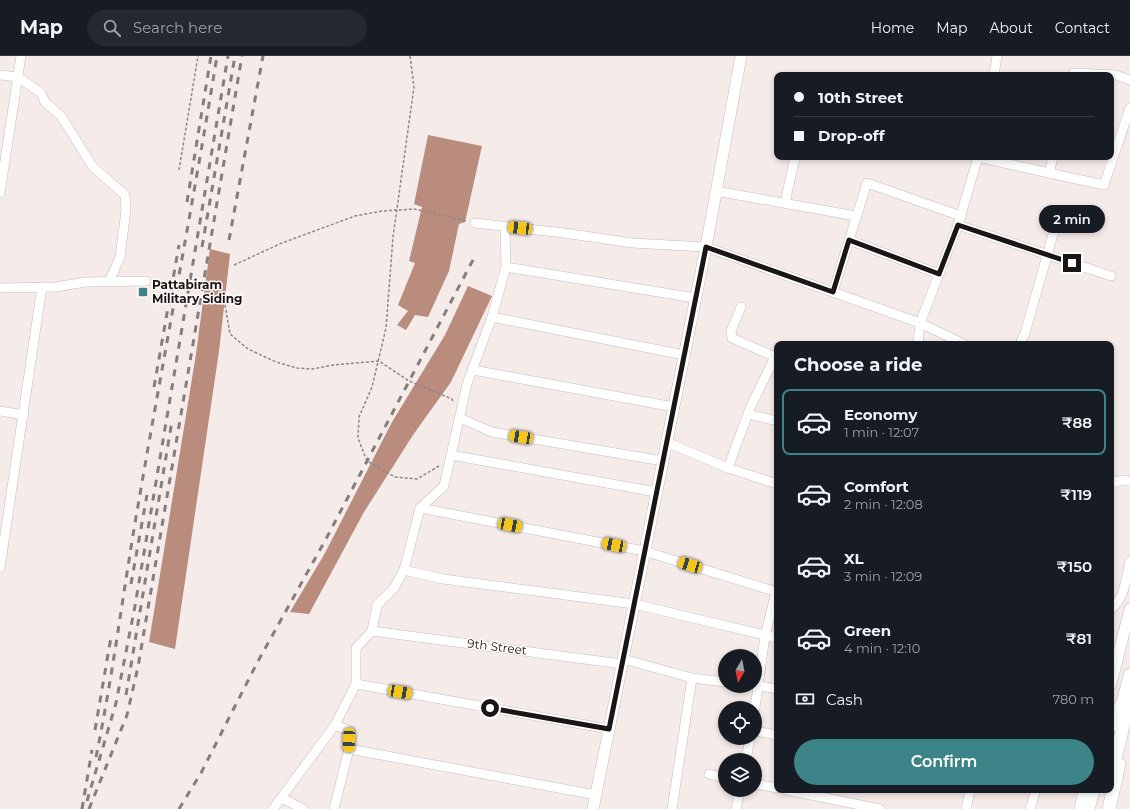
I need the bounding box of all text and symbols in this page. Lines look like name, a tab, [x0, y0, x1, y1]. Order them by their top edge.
search box	[87, 10, 367, 46]
text: Map	[20, 16, 63, 39]
icon: search	[101, 17, 123, 39]
text: Search here	[133, 18, 222, 37]
text: Home	[871, 19, 914, 37]
text: Map	[936, 19, 967, 37]
text: About	[989, 19, 1033, 37]
text: Contact	[1055, 19, 1110, 37]
text: 10th Street	[818, 88, 903, 107]
text: Drop-off	[818, 126, 885, 145]
callout: 2 min	[1039, 205, 1105, 233]
text: 2 min	[1053, 211, 1091, 227]
car	[507, 221, 533, 235]
route end	[1063, 254, 1081, 272]
place label: Pattabiram Military Siding	[152, 277, 242, 306]
marker: Pattabiram Military Siding	[137, 286, 149, 298]
text: Choose a ride	[794, 354, 922, 376]
icon: car	[796, 404, 832, 440]
text: Economy	[844, 405, 917, 424]
text: ₹88	[1062, 413, 1092, 432]
text: 1 min · 12:07	[844, 424, 919, 440]
car	[508, 429, 534, 445]
icon: car	[796, 476, 832, 512]
text: Comfort	[844, 477, 909, 496]
text: ₹119	[1060, 485, 1092, 504]
text: 2 min · 12:08	[844, 496, 923, 512]
car	[497, 517, 523, 533]
car	[601, 537, 627, 553]
icon: car	[796, 548, 832, 584]
text: XL	[844, 549, 863, 568]
car	[677, 556, 703, 574]
text: ₹150	[1056, 557, 1092, 576]
text: 3 min · 12:09	[844, 568, 922, 584]
icon: car	[796, 620, 832, 656]
text: Green	[844, 621, 891, 640]
text: ₹81	[1066, 629, 1092, 648]
street label: 9th Street	[466, 635, 528, 658]
text: 4 min · 12:10	[844, 640, 920, 656]
north arrow	[718, 649, 762, 693]
map controls	[718, 649, 762, 797]
car	[387, 684, 413, 700]
icon: cash	[794, 688, 816, 710]
text: Cash	[826, 690, 863, 709]
text: 780 m	[1052, 691, 1094, 707]
route start	[481, 699, 499, 717]
button: locate	[718, 701, 762, 745]
car	[343, 728, 355, 752]
button: Confirm	[794, 739, 1094, 785]
button: layers	[718, 753, 762, 797]

